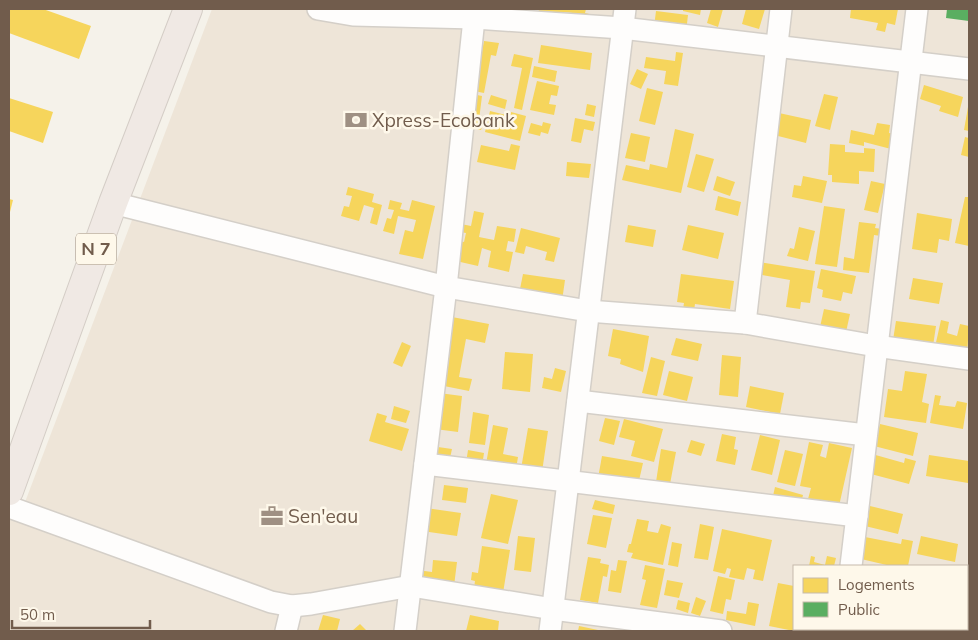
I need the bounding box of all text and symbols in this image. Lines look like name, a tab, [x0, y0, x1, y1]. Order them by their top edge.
bank icon: Xpress-Ecobank	[343, 107, 369, 133]
place label: Xpress-Ecobank	[372, 108, 515, 132]
road number: N 7	[76, 233, 116, 264]
office icon: Sen'eau	[259, 503, 285, 529]
place label: Sen'eau	[288, 504, 358, 528]
legend	[793, 565, 968, 630]
text: Logements	[838, 575, 915, 594]
scale bar	[12, 598, 150, 630]
text: Public	[838, 600, 880, 619]
text: 50 m	[20, 605, 55, 624]

